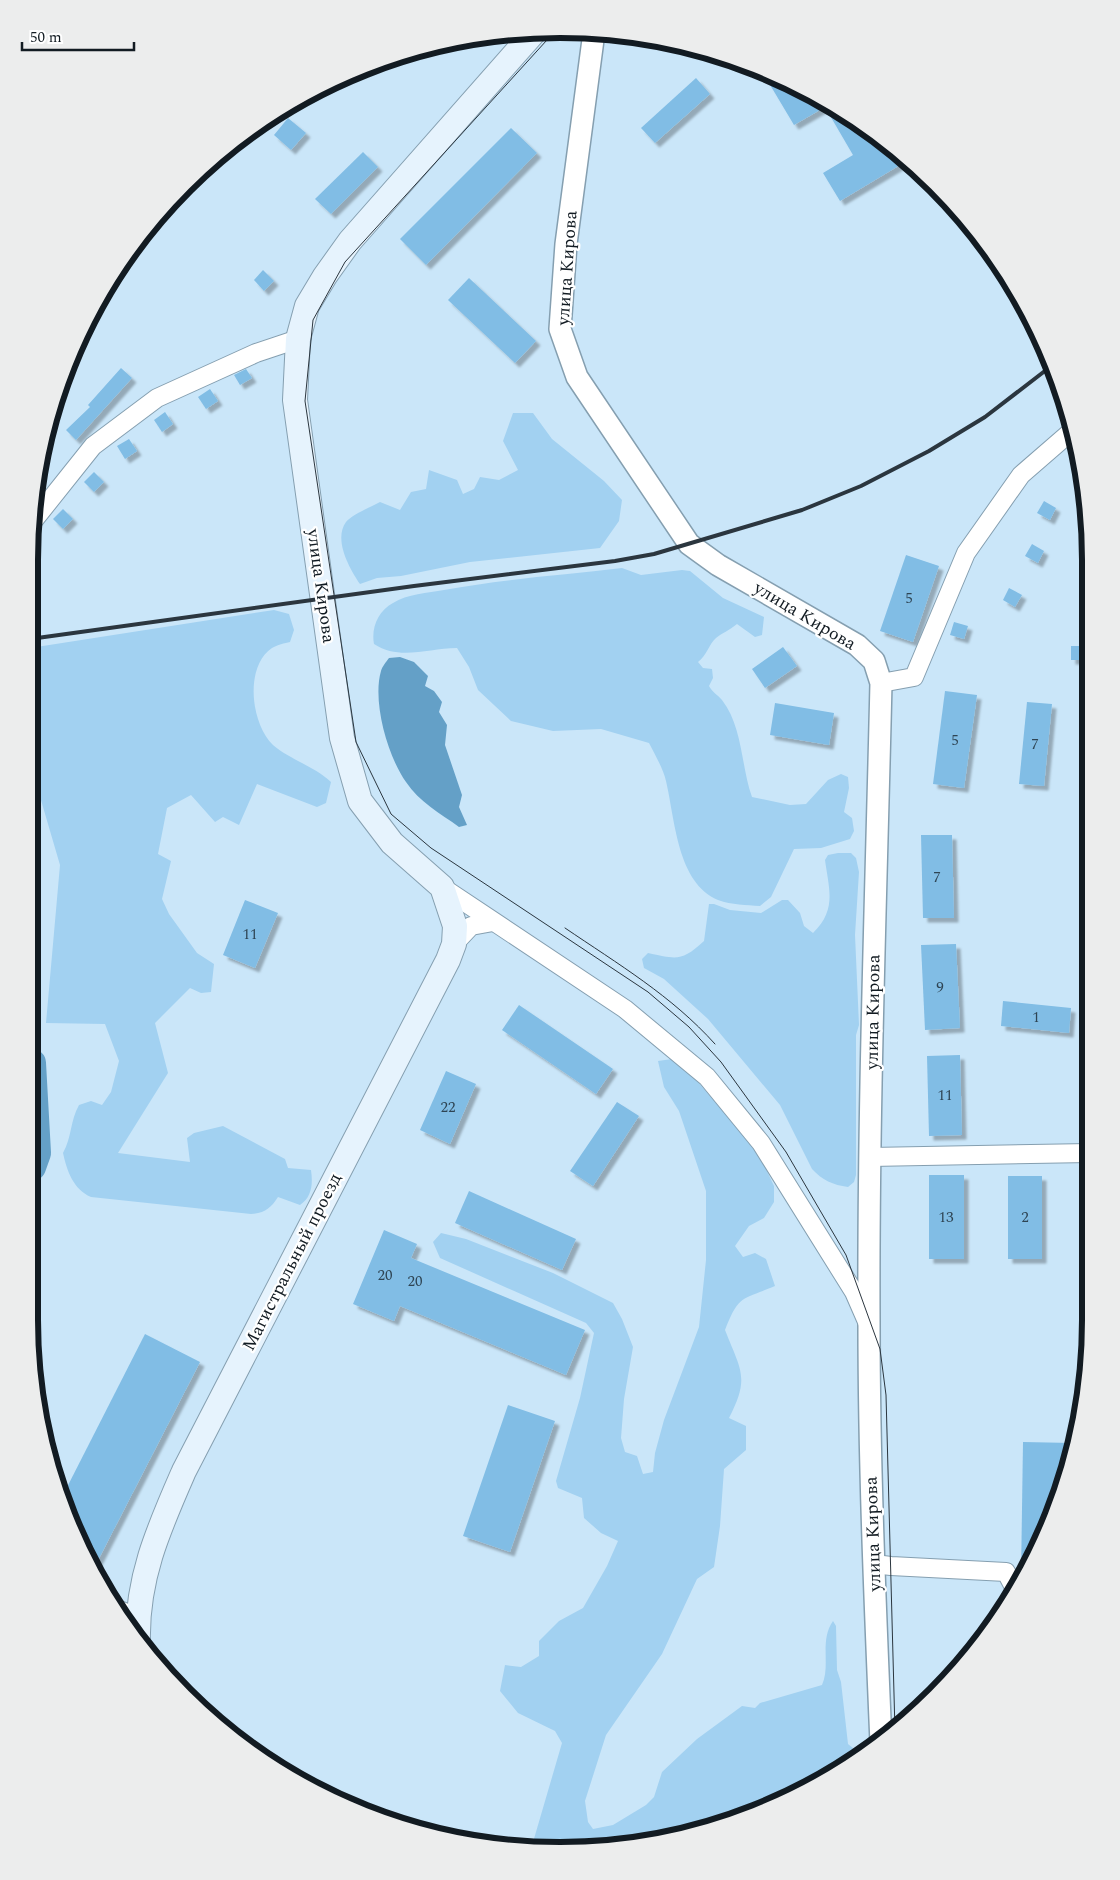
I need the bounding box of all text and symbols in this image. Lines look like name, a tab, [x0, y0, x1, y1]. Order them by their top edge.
scale bar	[22, 20, 135, 52]
text: 50 m	[30, 26, 62, 49]
street label: улица Кирова	[549, 209, 584, 327]
street label: улица Кирова	[299, 526, 342, 645]
street label: улица Кирова	[748, 574, 861, 657]
house number: 5	[905, 587, 913, 610]
house number: 5	[951, 729, 959, 752]
house number: 7	[1031, 733, 1039, 756]
house number: 7	[933, 866, 941, 889]
house number: 11	[242, 923, 258, 946]
street label: улица Кирова	[858, 954, 888, 1071]
house number: 9	[936, 976, 944, 999]
house number: 1	[1032, 1006, 1040, 1029]
house number: 11	[937, 1084, 953, 1107]
house number: 22	[440, 1096, 456, 1119]
street label: Магистральный проезд	[235, 1168, 349, 1356]
house number: 13	[938, 1206, 954, 1229]
house number: 2	[1021, 1206, 1029, 1229]
house number: 20	[377, 1264, 393, 1287]
house number: 20	[407, 1270, 423, 1293]
street label: улица Кирова	[857, 1476, 889, 1593]

